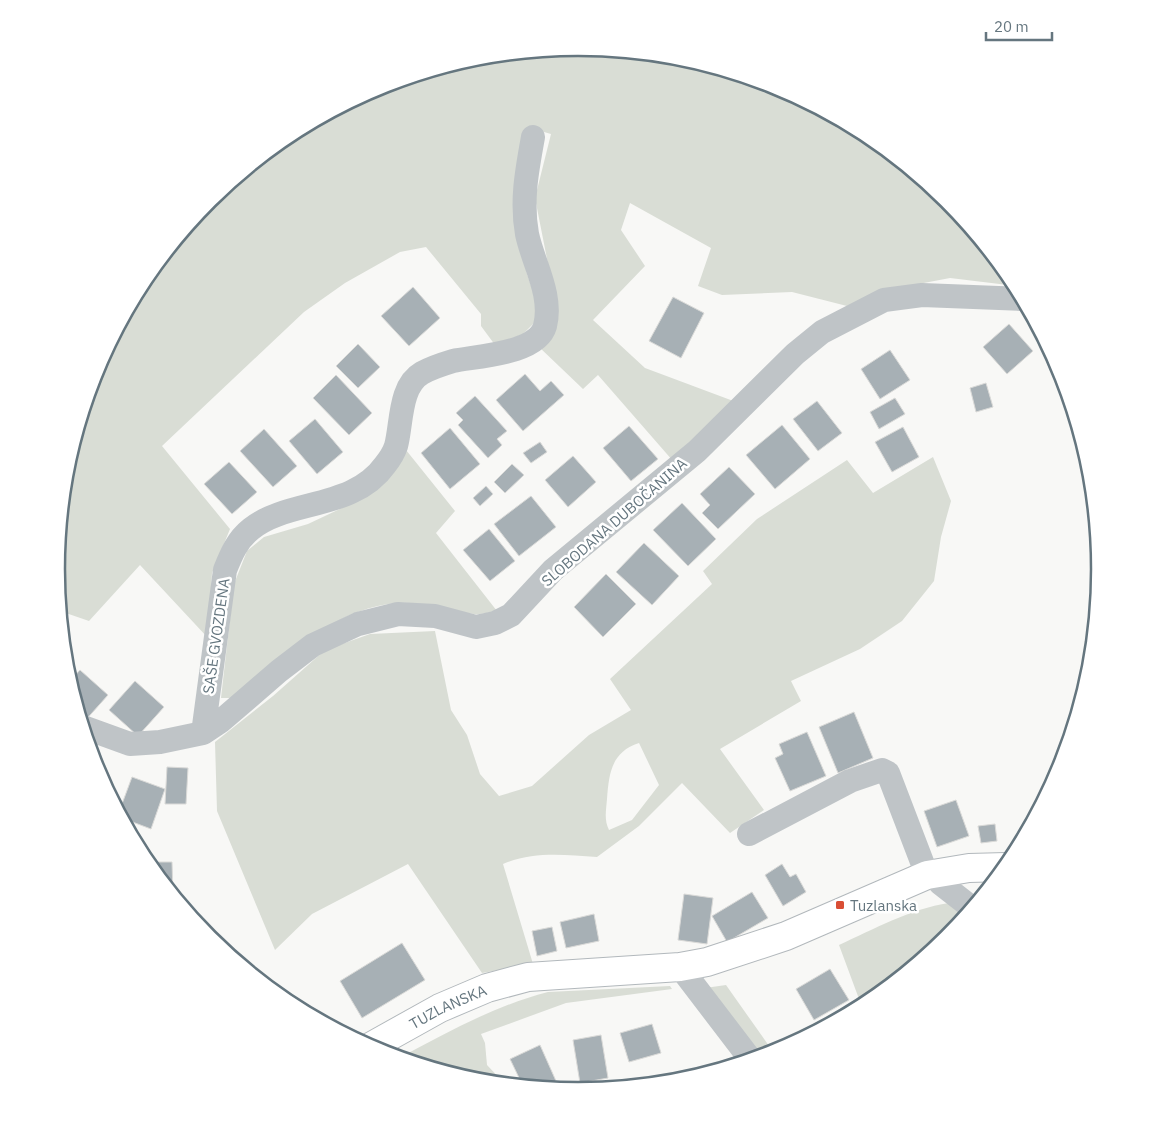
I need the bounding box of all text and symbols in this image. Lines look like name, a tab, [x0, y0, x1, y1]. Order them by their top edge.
scale bar	[986, 10, 1052, 42]
text: 20 m	[994, 17, 1029, 36]
street label: SLOBODANA DUBOČANINA	[537, 453, 691, 590]
street label: SAŠE GVOZDENA	[198, 577, 234, 695]
place label: Tuzlanska	[850, 896, 917, 915]
marker: Tuzlanska	[834, 899, 846, 911]
street label: TUZLANSKA	[406, 980, 490, 1033]

